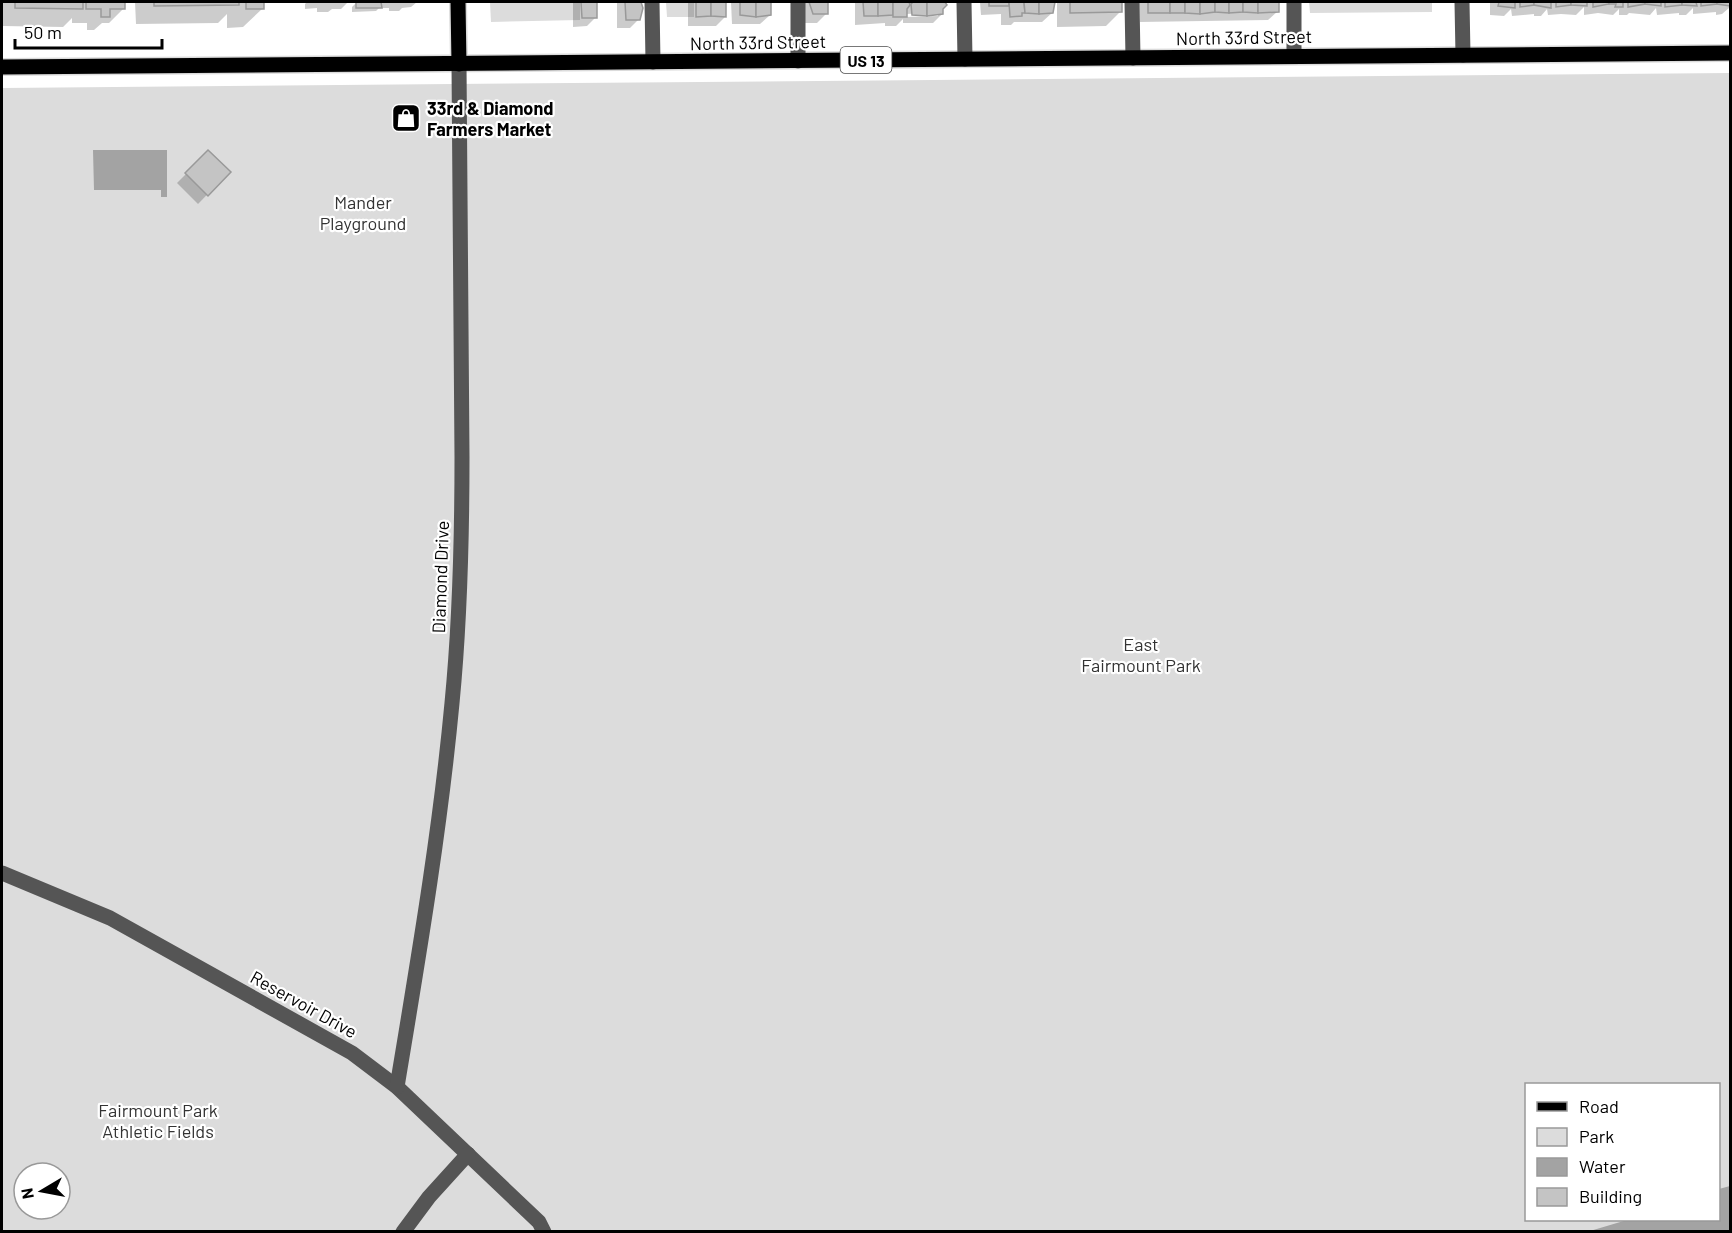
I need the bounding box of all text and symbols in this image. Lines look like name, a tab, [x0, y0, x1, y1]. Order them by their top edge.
scale bar	[15, 12, 162, 50]
text: 50 m	[24, 21, 62, 43]
street label: North 33rd Street	[1176, 25, 1312, 49]
street label: North 33rd Street	[690, 30, 826, 54]
road number: US 13	[840, 47, 892, 73]
place label: 33rd & Diamond Farmers Market	[427, 97, 553, 140]
shop icon: 33rd & Diamond Farmers Market	[390, 102, 422, 134]
park label: Mander Playground	[320, 191, 406, 234]
street label: Diamond Drive	[427, 520, 453, 634]
park label: East Fairmount Park	[1081, 633, 1201, 676]
street label: Reservoir Drive	[247, 966, 361, 1042]
legend	[1525, 1083, 1720, 1221]
text: Road	[1579, 1095, 1619, 1117]
park label: Fairmount Park Athletic Fields	[98, 1099, 218, 1142]
text: Park	[1579, 1125, 1614, 1147]
text: Water	[1579, 1155, 1626, 1177]
north arrow	[12, 1161, 72, 1221]
text: Building	[1579, 1185, 1642, 1207]
text: N	[16, 1187, 37, 1201]

